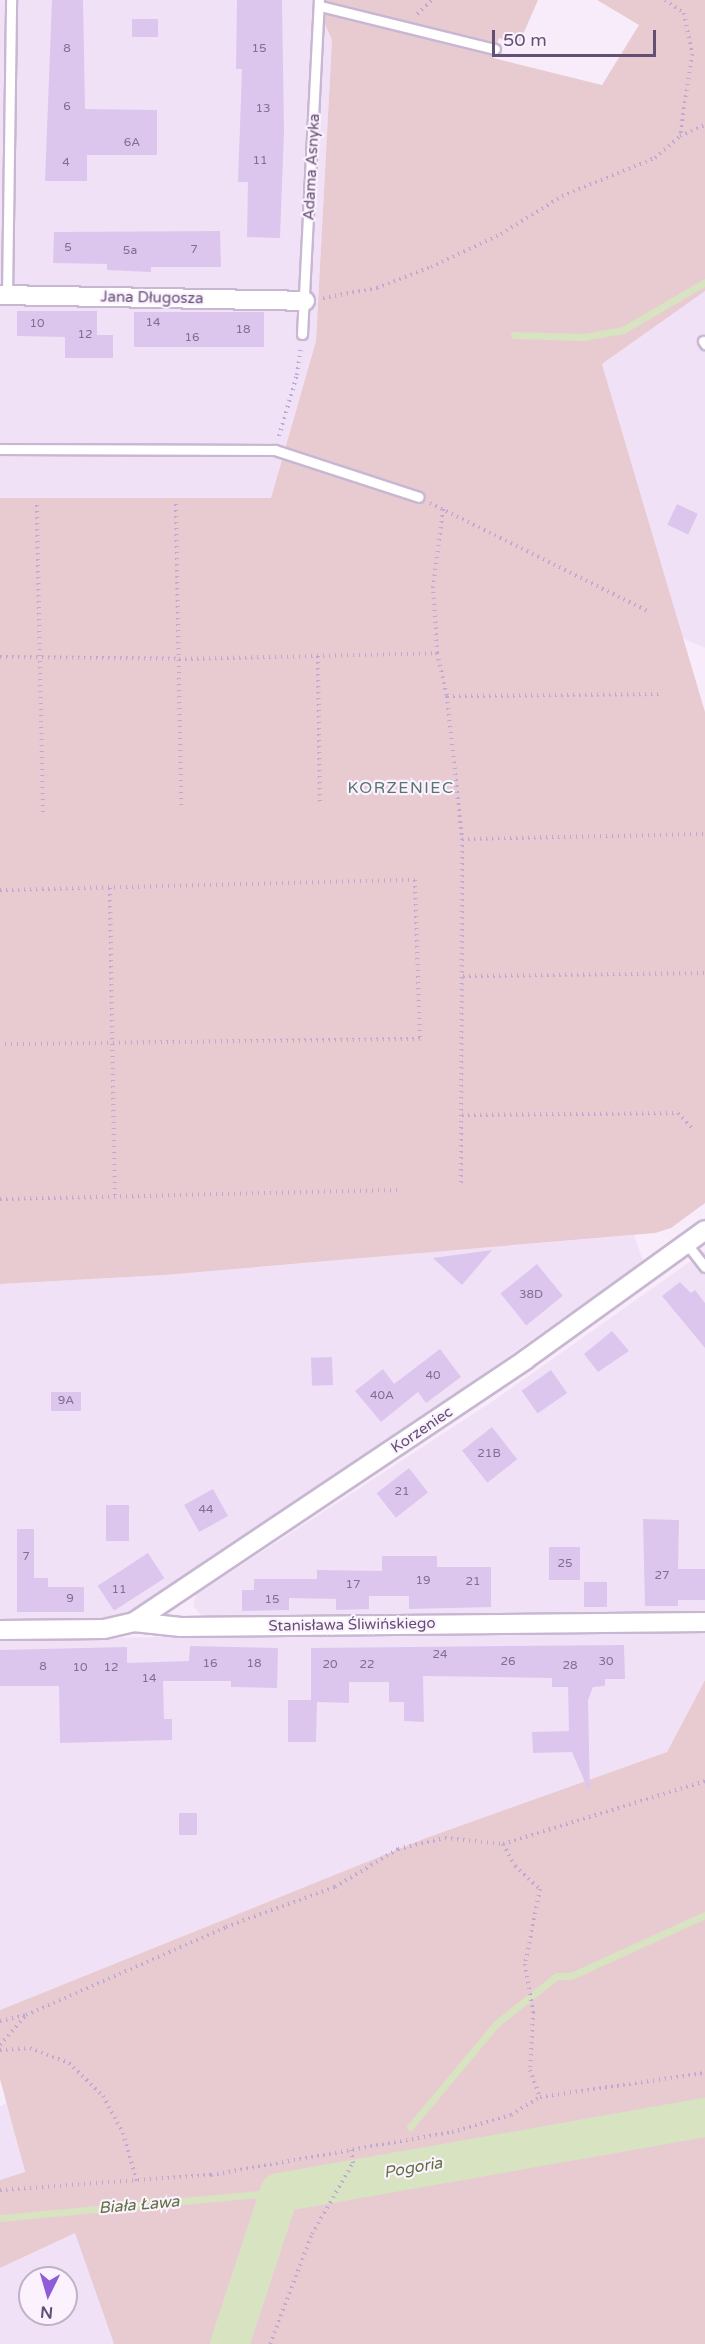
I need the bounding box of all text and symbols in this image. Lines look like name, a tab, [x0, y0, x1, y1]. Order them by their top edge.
scale bar	[495, 18, 658, 56]
text: 50 m	[503, 29, 547, 51]
house number: 8	[63, 42, 71, 56]
house number: 15	[251, 42, 267, 56]
house number: 6	[63, 100, 71, 114]
house number: 13	[255, 102, 271, 116]
street label: Adama Asnyka	[300, 113, 324, 221]
house number: 6A	[124, 136, 140, 150]
house number: 11	[252, 154, 268, 168]
house number: 4	[62, 156, 70, 170]
house number: 5	[64, 241, 72, 255]
house number: 7	[190, 243, 198, 257]
house number: 5a	[123, 244, 137, 258]
street label: Jana Długosza	[100, 288, 204, 308]
house number: 14	[145, 316, 161, 330]
house number: 10	[29, 317, 45, 331]
house number: 18	[235, 323, 251, 337]
house number: 12	[77, 328, 93, 342]
house number: 16	[184, 331, 200, 345]
district label: KORZENIEC	[347, 778, 455, 798]
house number: 38D	[519, 1288, 543, 1302]
house number: 40	[425, 1369, 441, 1383]
house number: 40A	[370, 1389, 394, 1403]
house number: 9A	[58, 1394, 74, 1408]
street label: Korzeniec	[388, 1403, 456, 1457]
house number: 21B	[477, 1447, 501, 1461]
house number: 21	[394, 1485, 410, 1499]
house number: 44	[198, 1503, 214, 1517]
house number: 7	[22, 1550, 30, 1564]
house number: 25	[557, 1557, 573, 1571]
house number: 27	[654, 1569, 670, 1583]
house number: 19	[415, 1574, 431, 1588]
house number: 21	[465, 1575, 481, 1589]
house number: 17	[345, 1578, 361, 1592]
house number: 11	[111, 1583, 127, 1597]
house number: 9	[66, 1592, 74, 1606]
house number: 15	[264, 1593, 280, 1607]
street label: Stanisława Śliwińskiego	[268, 1615, 436, 1635]
house number: 24	[432, 1648, 448, 1662]
house number: 26	[500, 1655, 516, 1669]
house number: 30	[598, 1655, 614, 1669]
house number: 16	[202, 1657, 218, 1671]
house number: 18	[246, 1657, 262, 1671]
house number: 20	[322, 1658, 338, 1672]
house number: 22	[359, 1658, 375, 1672]
house number: 28	[562, 1659, 578, 1673]
house number: 8	[39, 1660, 47, 1674]
house number: 10	[72, 1661, 88, 1675]
house number: 12	[103, 1661, 119, 1675]
house number: 14	[141, 1672, 157, 1686]
water label: Pogoria	[382, 2153, 444, 2183]
water label: Biała Ława	[98, 2192, 180, 2218]
north arrow	[18, 2266, 78, 2326]
text: N	[39, 2301, 54, 2322]

